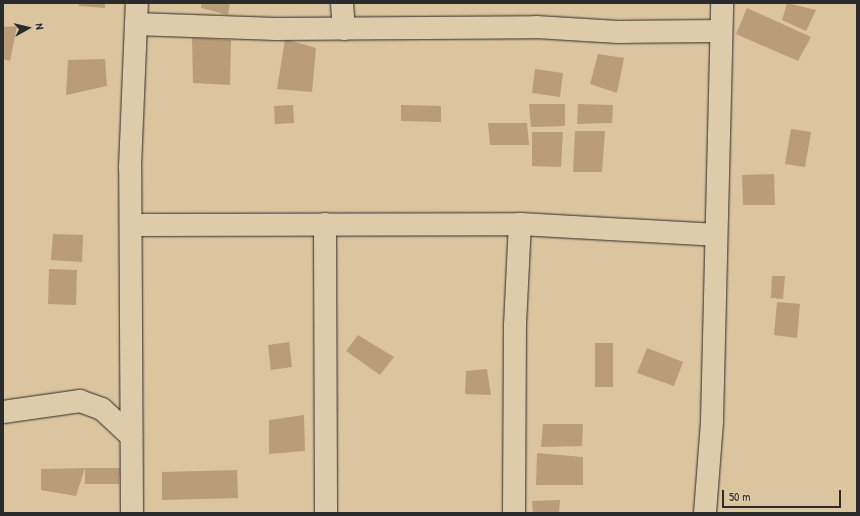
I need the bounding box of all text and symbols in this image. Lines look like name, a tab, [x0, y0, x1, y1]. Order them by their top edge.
north arrow	[8, 8, 48, 48]
text: N	[33, 22, 47, 30]
scale bar	[724, 482, 843, 508]
text: 50 m	[729, 488, 750, 505]

